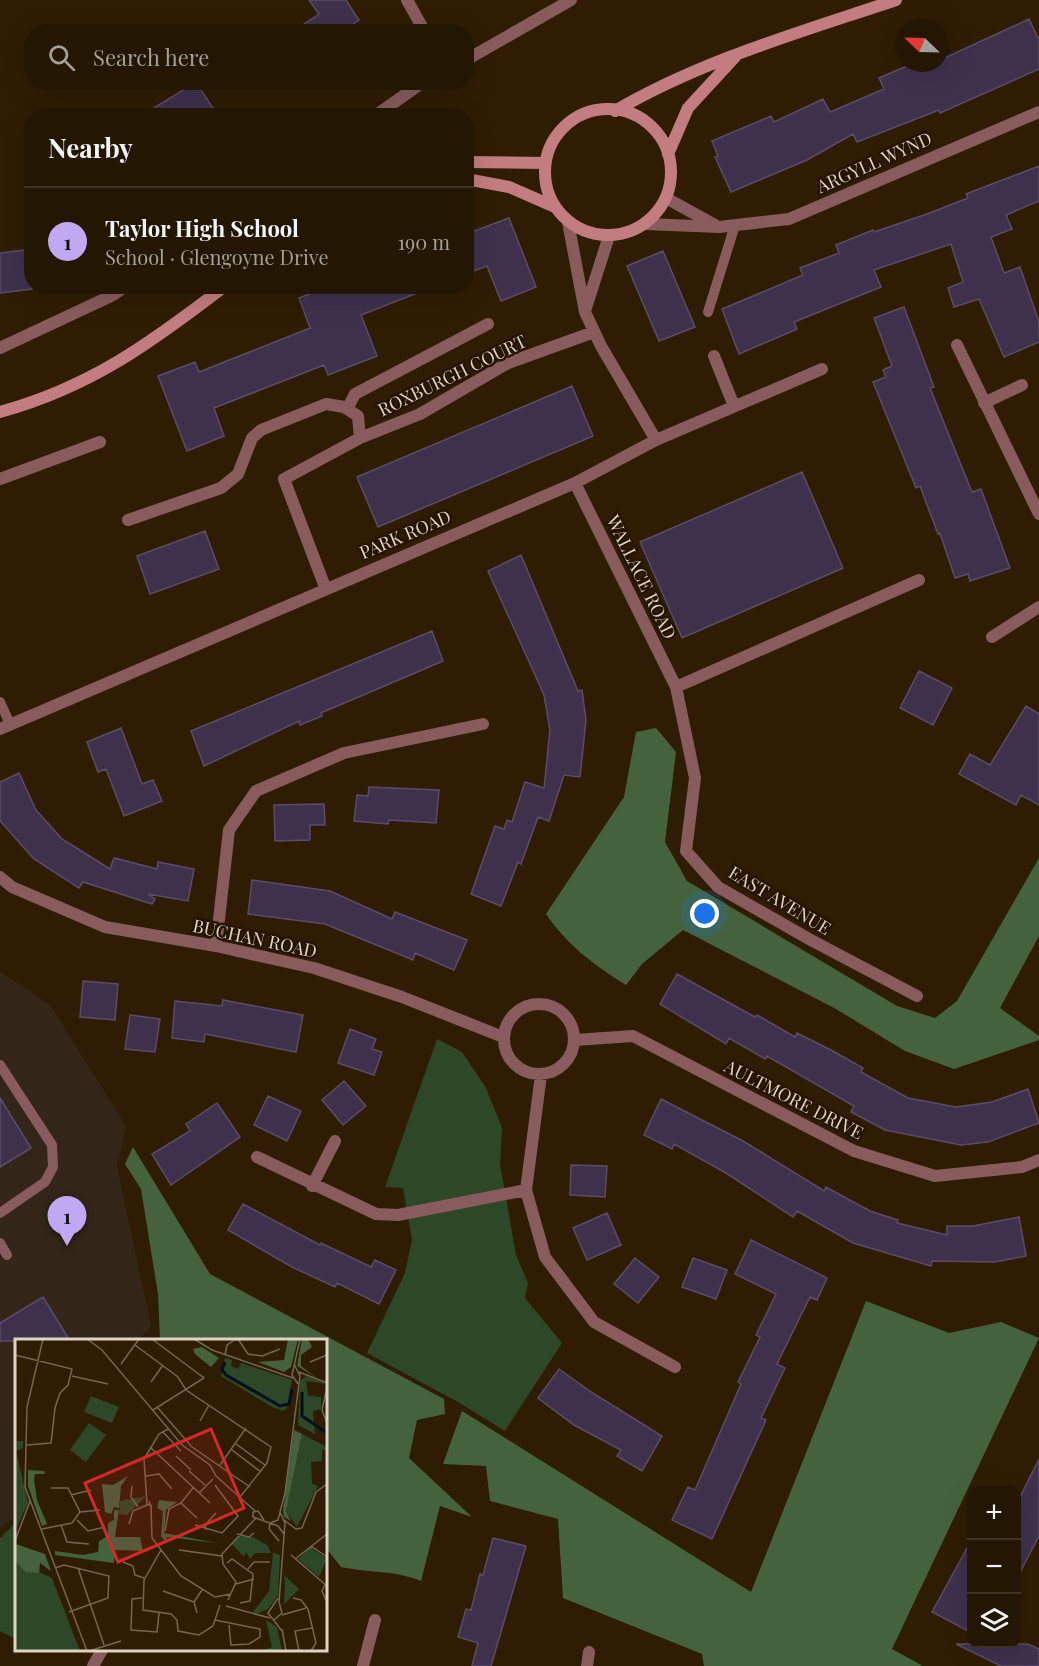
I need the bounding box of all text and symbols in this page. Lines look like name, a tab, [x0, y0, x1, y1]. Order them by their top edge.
north arrow	[895, 18, 949, 72]
search box	[24, 24, 474, 90]
icon: search	[45, 41, 78, 74]
text: Search here	[93, 42, 209, 72]
street label: ARGYLL WYND	[812, 126, 935, 199]
text: Nearby	[48, 130, 133, 165]
text: Taylor High School	[105, 213, 299, 243]
text: 1	[64, 228, 71, 255]
text: 190 m	[398, 228, 450, 255]
text: School · Glengoyne Drive	[105, 243, 329, 270]
street label: ROXBURGH COURT	[374, 329, 530, 421]
street label: PARK ROAD	[355, 504, 455, 564]
street label: WALLACE ROAD	[601, 510, 682, 643]
street label: EAST AVENUE	[724, 860, 836, 940]
your location	[690, 899, 719, 928]
street label: BUCHAN ROAD	[191, 913, 319, 963]
street label: AULTMORE DRIVE	[720, 1053, 868, 1144]
pin: 1	[48, 1196, 86, 1246]
inset map	[15, 1339, 327, 1651]
map controls	[967, 1486, 1021, 1648]
button: +	[967, 1486, 1021, 1540]
button: −	[967, 1540, 1021, 1594]
button: layers	[967, 1594, 1021, 1648]

